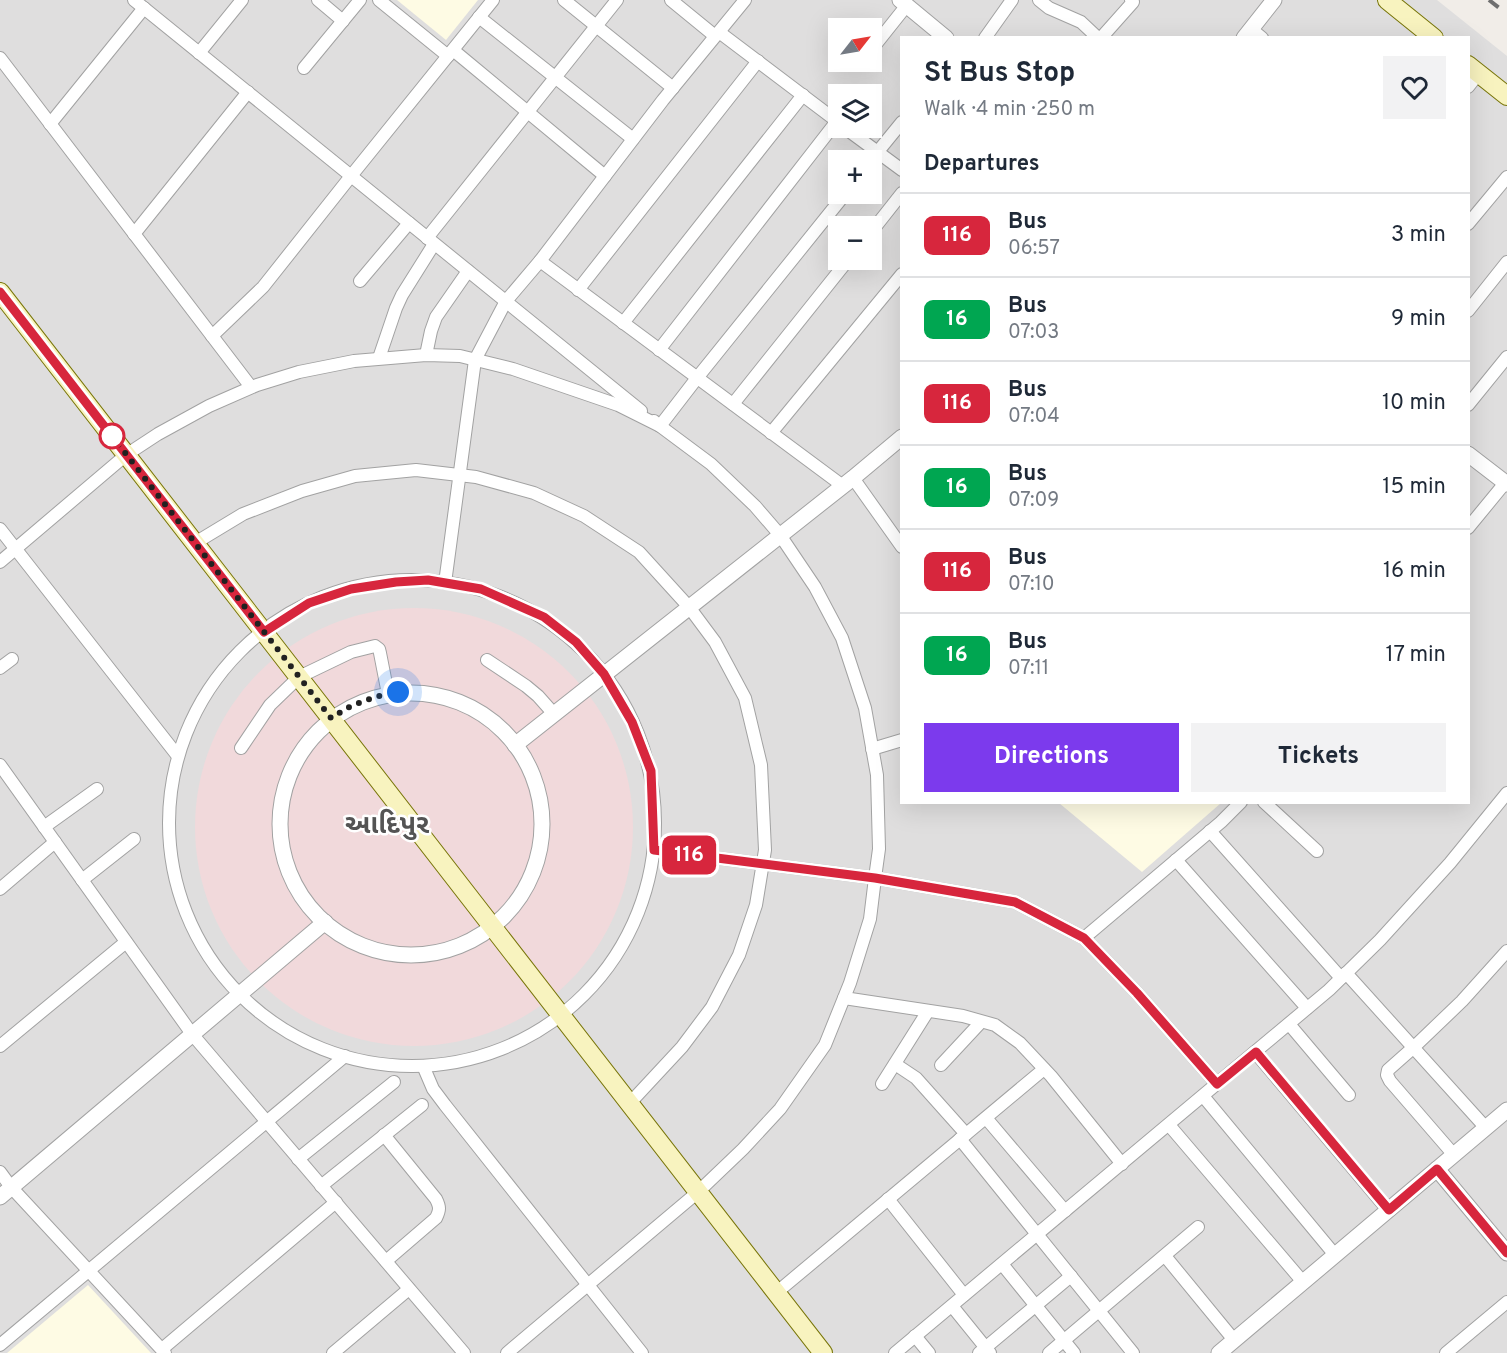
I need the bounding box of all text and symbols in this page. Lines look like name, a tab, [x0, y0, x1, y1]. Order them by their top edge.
north arrow	[828, 18, 882, 72]
map controls	[828, 18, 882, 270]
text: St Bus Stop	[924, 56, 1075, 92]
button: heart	[1383, 56, 1446, 119]
button: layers	[828, 84, 882, 138]
text: Walk · 4 min · 250 m	[924, 97, 1095, 123]
button: +	[828, 150, 882, 204]
text: Departures	[924, 151, 1040, 178]
text: Bus	[1008, 209, 1047, 236]
button: −	[828, 216, 882, 270]
text: 116	[942, 222, 972, 249]
text: 3 min	[1391, 222, 1446, 249]
text: 06:57	[1008, 236, 1060, 262]
text: Bus	[1008, 293, 1047, 320]
text: 16	[946, 306, 968, 333]
text: 9 min	[1391, 306, 1446, 333]
text: 07:03	[1008, 320, 1059, 346]
text: Bus	[1008, 377, 1047, 404]
text: 116	[942, 390, 972, 417]
text: 10 min	[1382, 390, 1446, 417]
text: 07:04	[1008, 404, 1060, 430]
unlabelled marker	[99, 423, 125, 449]
text: Bus	[1008, 461, 1047, 488]
text: 16	[946, 474, 968, 501]
text: 15 min	[1382, 474, 1446, 501]
text: 07:09	[1008, 488, 1059, 514]
text: Bus	[1008, 545, 1047, 572]
text: 116	[942, 558, 972, 585]
text: 16 min	[1383, 558, 1446, 585]
text: 07:10	[1008, 572, 1055, 598]
text: Bus	[1008, 629, 1047, 656]
text: 16	[946, 642, 968, 669]
text: 17 min	[1386, 642, 1446, 669]
text: 07:11	[1008, 656, 1049, 682]
your location	[383, 677, 413, 707]
button: Directions	[924, 723, 1179, 792]
button: Tickets	[1191, 723, 1446, 792]
district label: આદિપુર	[345, 808, 429, 843]
line badge: 116	[654, 836, 724, 874]
text: 116	[674, 842, 704, 869]

